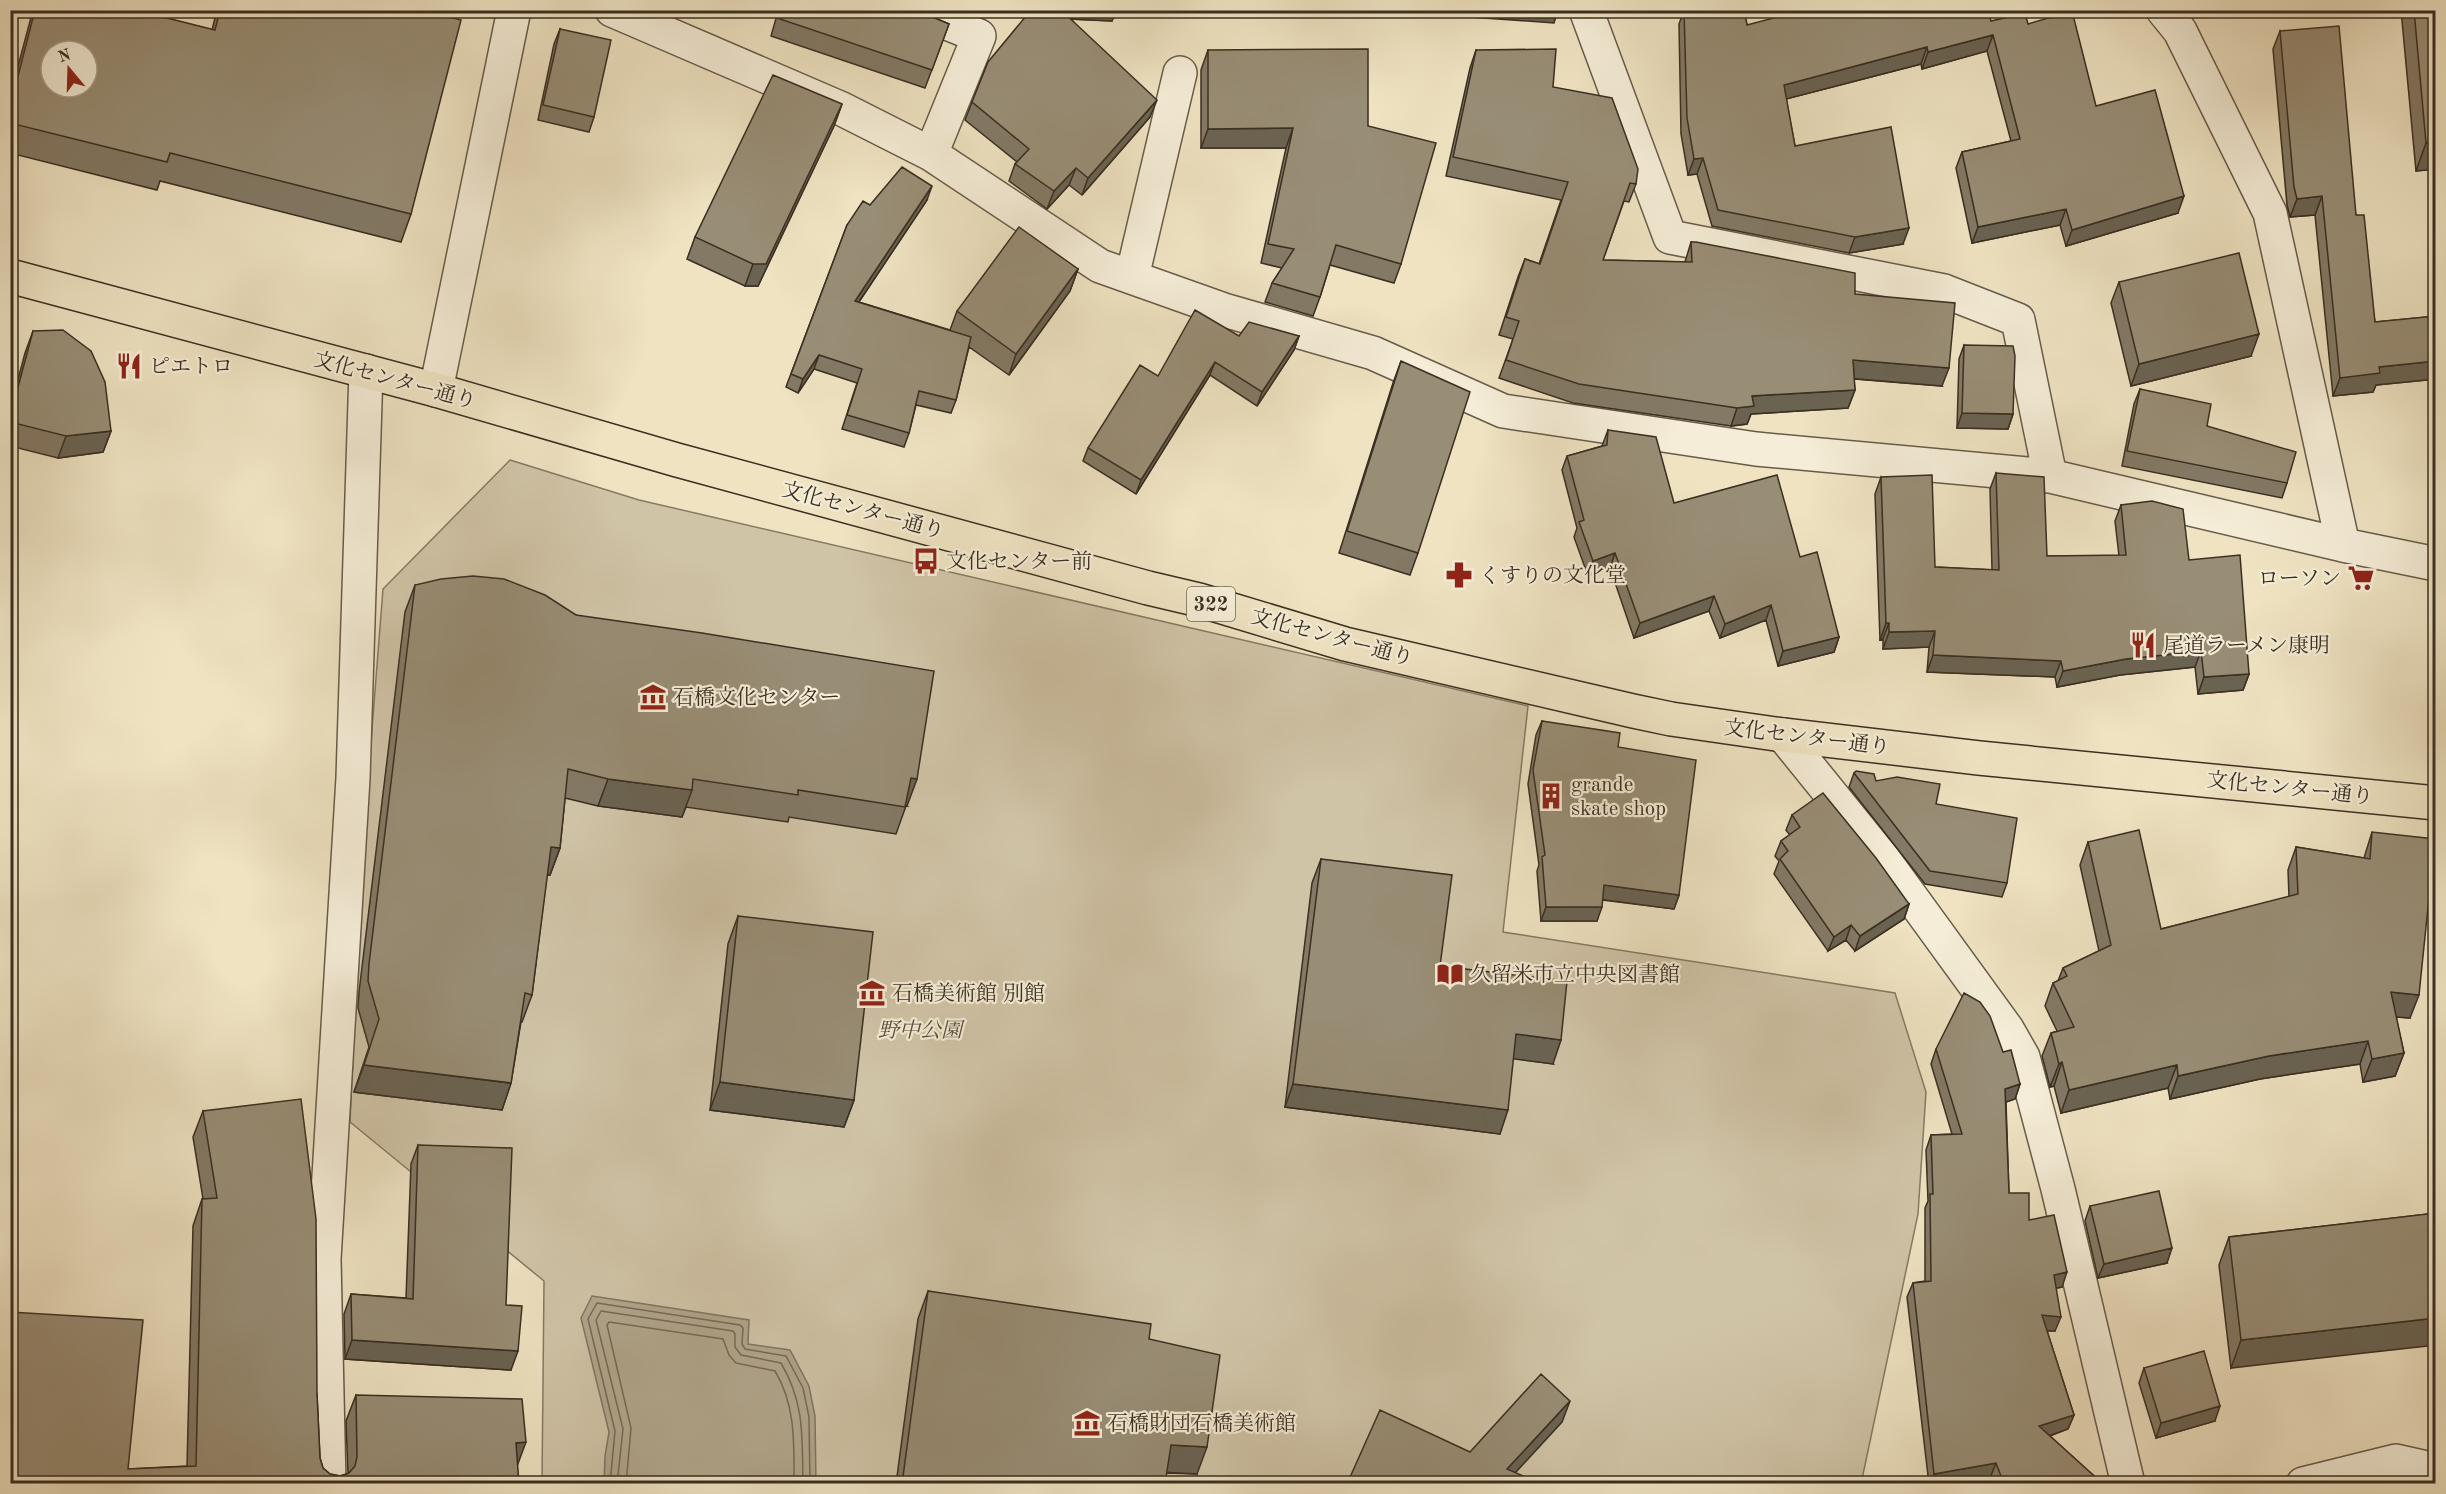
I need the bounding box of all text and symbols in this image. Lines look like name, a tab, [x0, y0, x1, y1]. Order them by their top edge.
north arrow	[39, 39, 99, 99]
text: N	[56, 47, 74, 66]
street label: 文化センター通り	[311, 348, 479, 413]
restaurant icon: ピエトロ	[114, 351, 144, 381]
place label: ピエトロ	[149, 356, 233, 378]
street label: 文化センター通り	[779, 478, 947, 543]
bus stop icon: 文化センター前	[911, 546, 941, 576]
place label: 文化センター前	[946, 550, 1092, 573]
pharmacy icon: くすりの文化堂	[1444, 560, 1474, 590]
supermarket icon: ローソン	[2346, 563, 2376, 593]
place label: くすりの文化堂	[1479, 564, 1626, 587]
place label: ローソン	[2258, 569, 2341, 590]
road number: 322	[1187, 587, 1235, 621]
street label: 文化センター通り	[1248, 605, 1416, 670]
restaurant icon: 尾道ラーメン康明	[2128, 630, 2158, 660]
place label: 尾道ラーメン康明	[2163, 634, 2330, 657]
museum icon: 石橋文化センター	[638, 682, 668, 712]
place label: 石橋文化センター	[673, 686, 840, 709]
street label: 文化センター通り	[1723, 716, 1891, 759]
street label: 文化センター通り	[2206, 768, 2374, 809]
place label: grande skate shop	[1571, 775, 1666, 820]
building icon: grande skate shop	[1536, 781, 1566, 811]
library icon: 久留米市立中央図書館	[1435, 959, 1465, 989]
place label: 久留米市立中央図書館	[1470, 963, 1680, 986]
museum icon: 石橋美術館 別館	[857, 978, 887, 1008]
place label: 石橋美術館 別館	[892, 982, 1045, 1005]
park label: 野中公園	[878, 1019, 965, 1042]
museum icon: 石橋財団石橋美術館	[1072, 1408, 1102, 1438]
place label: 石橋財団石橋美術館	[1107, 1412, 1296, 1435]

